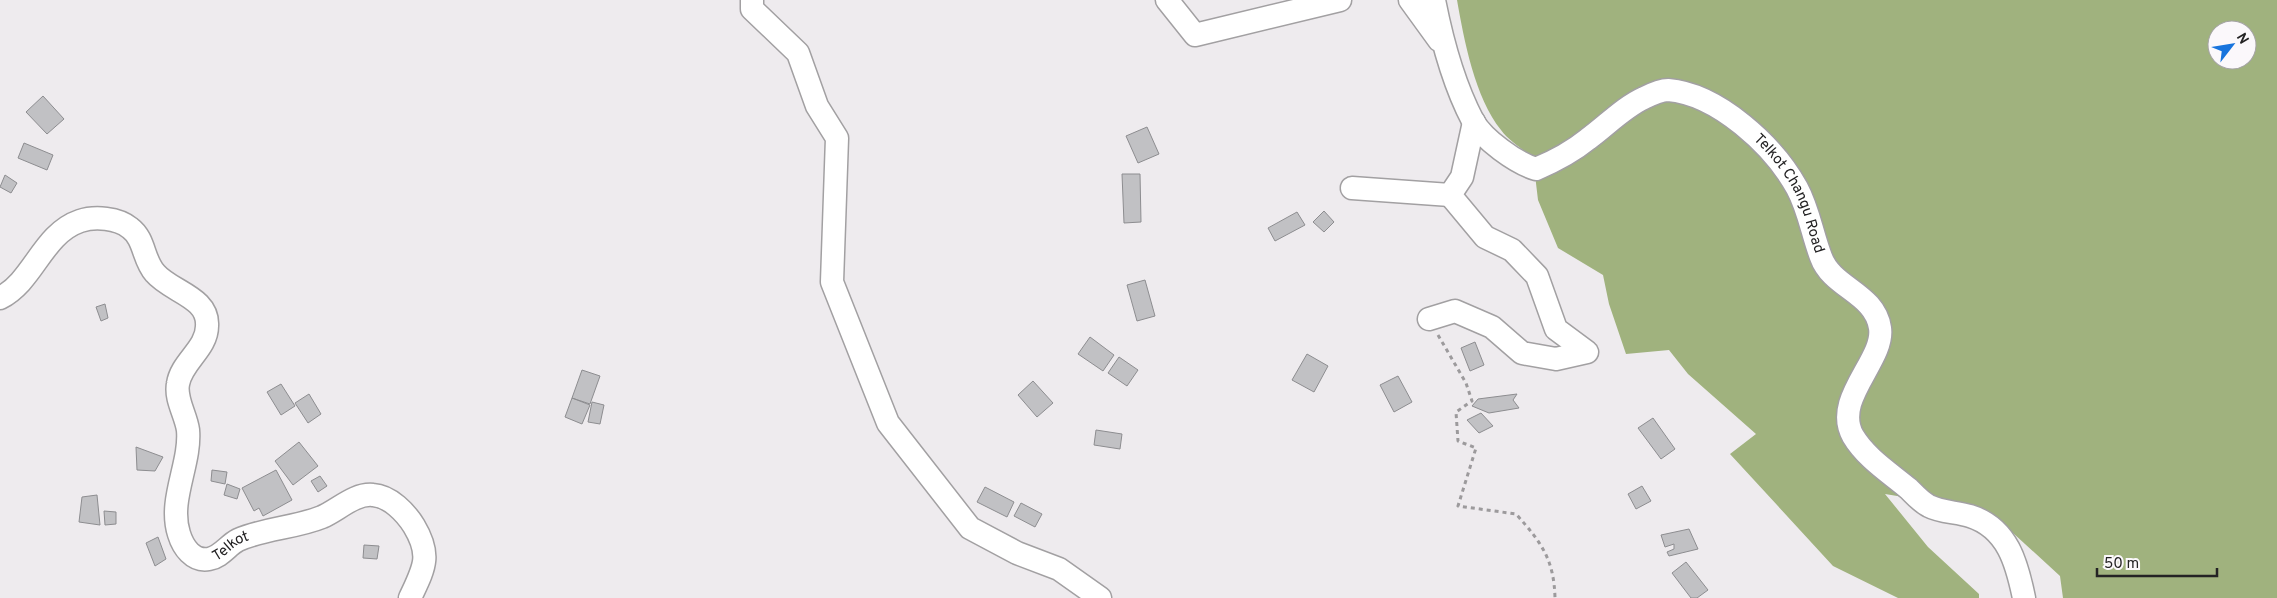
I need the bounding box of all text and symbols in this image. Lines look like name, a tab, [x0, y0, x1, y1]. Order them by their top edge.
north arrow	[2207, 20, 2257, 70]
text: N	[2232, 30, 2252, 48]
street label: Telkot Changu Road	[1750, 130, 1828, 256]
street label: Telkot	[209, 527, 252, 566]
scale bar	[2097, 546, 2217, 578]
text: 50 m	[2104, 555, 2139, 574]

